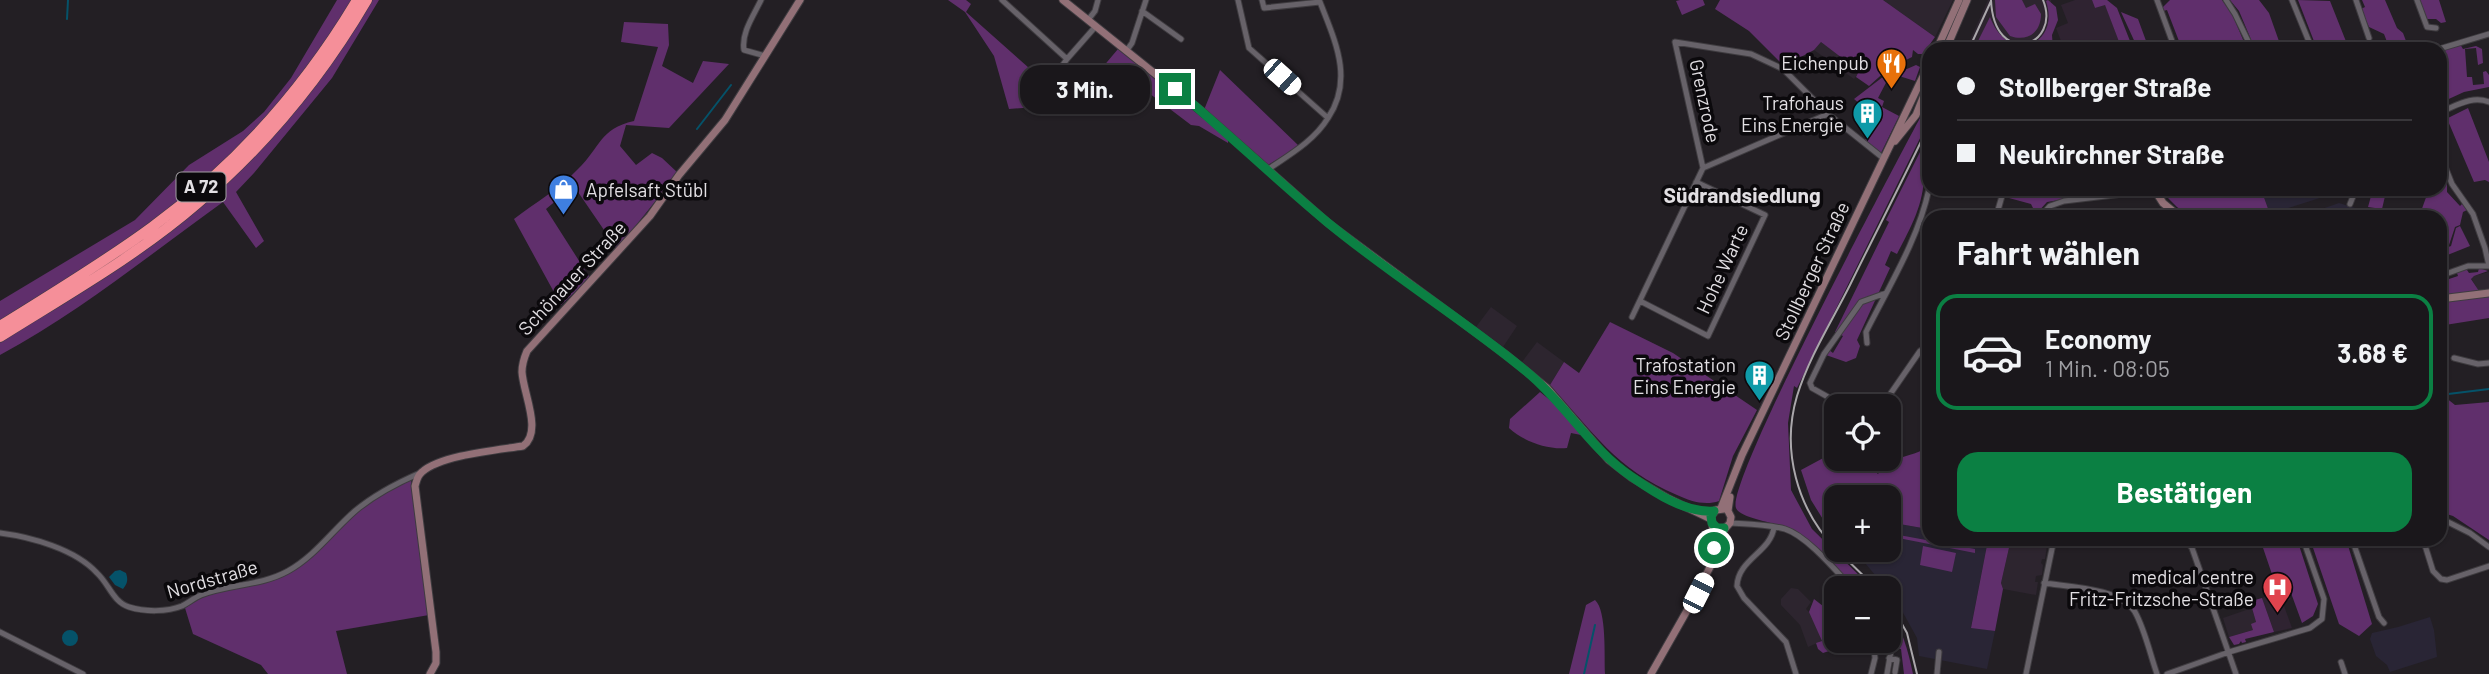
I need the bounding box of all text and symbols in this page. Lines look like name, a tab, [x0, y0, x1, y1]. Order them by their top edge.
restaurant icon: Eichenpub	[1875, 46, 1909, 90]
place label: Eichenpub	[1781, 51, 1869, 74]
car	[1260, 55, 1305, 99]
street label: Grenzrode	[1685, 57, 1726, 145]
callout: 3 Min.	[1021, 64, 1150, 114]
text: Stollberger Straße	[1999, 71, 2211, 102]
route end	[1159, 73, 1191, 105]
text: 3 Min.	[1056, 75, 1114, 103]
place label: Trafohaus Eins Energie	[1741, 91, 1844, 136]
building icon: Trafohaus Eins Energie	[1850, 97, 1884, 141]
text: Neukirchner Straße	[1999, 138, 2224, 169]
road number: A 72	[176, 172, 226, 202]
shop icon: Apfelsaft Stübl	[546, 173, 580, 217]
place label: Apfelsaft Stübl	[586, 178, 708, 201]
district label: Südrandsiedlung	[1663, 182, 1821, 207]
street label: Stollberger Straße	[1769, 198, 1854, 344]
street label: Schönauer Straße	[513, 216, 630, 339]
street label: Hohe Warte	[1691, 220, 1752, 317]
text: Fahrt wählen	[1957, 233, 2140, 271]
icon: car	[1961, 321, 2024, 384]
text: Economy	[2045, 323, 2151, 354]
text: 3.68 €	[2337, 337, 2408, 368]
place label: Trafostation Eins Energie	[1633, 353, 1736, 398]
text: 1 Min. · 08:05	[2045, 354, 2170, 382]
building icon: Trafostation Eins Energie	[1742, 359, 1776, 403]
map controls	[1824, 394, 1901, 653]
button: locate	[1824, 394, 1901, 471]
button: Bestätigen	[1957, 452, 2412, 532]
button: +	[1824, 485, 1901, 562]
route start	[1698, 532, 1730, 564]
street label: Nordstraße	[164, 555, 260, 602]
place label: medical centre Fritz-Fritzsche-Straße	[2069, 565, 2254, 610]
car	[1680, 570, 1717, 616]
hospital icon: medical centre Fritz-Fritzsche-Straße	[2260, 571, 2294, 615]
button: −	[1824, 576, 1901, 653]

